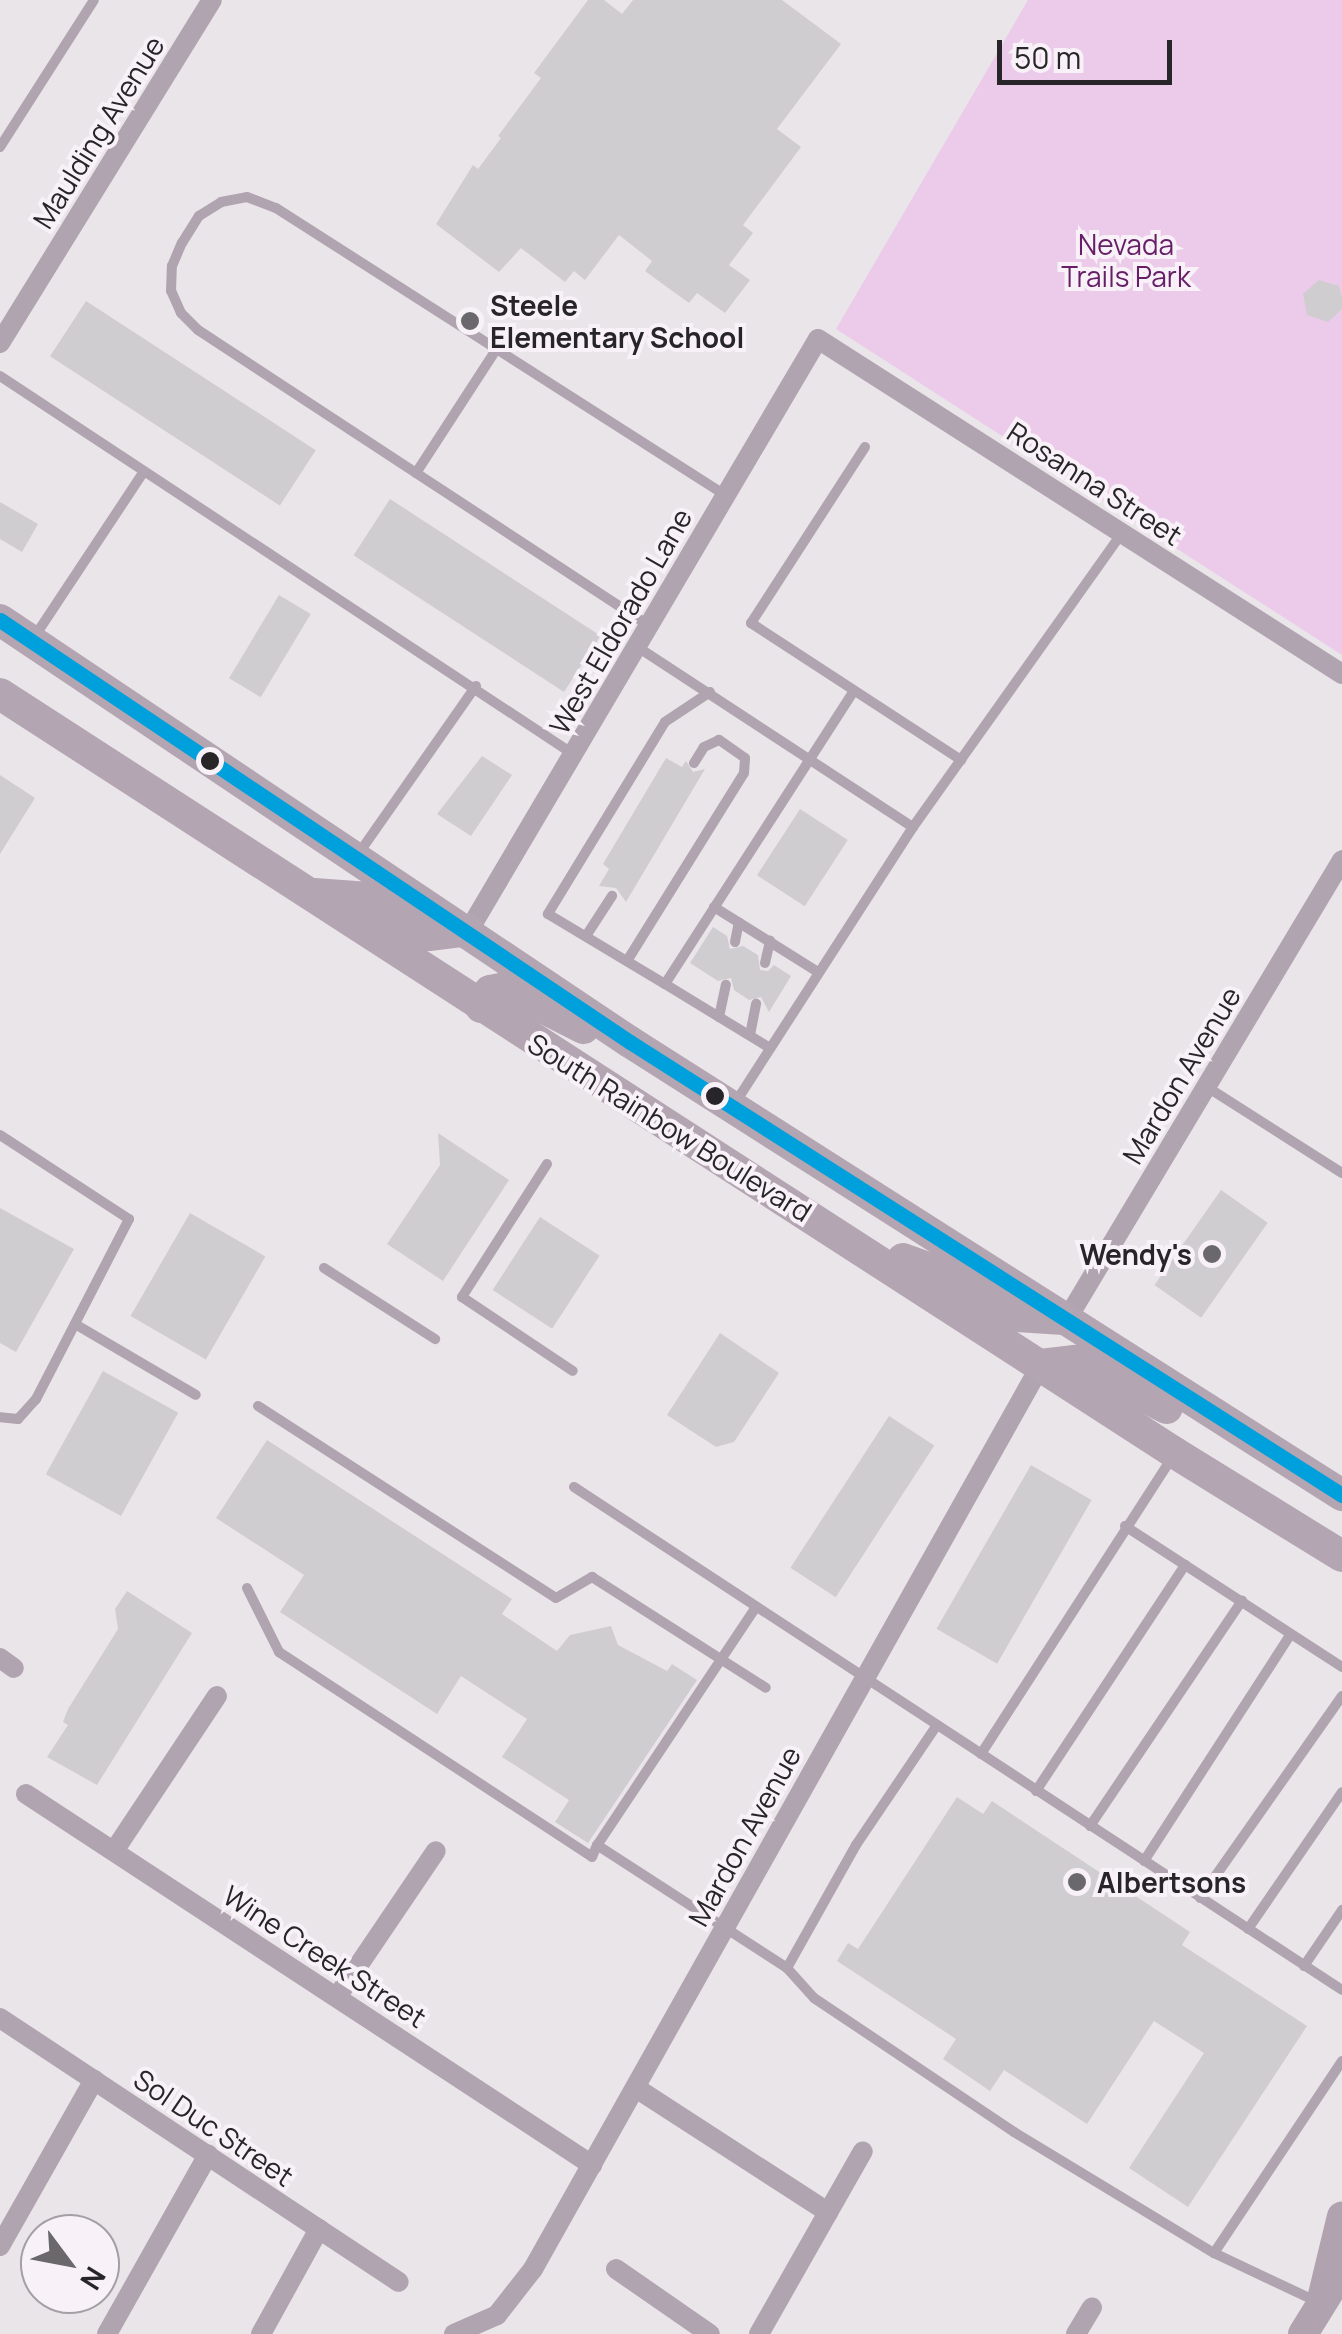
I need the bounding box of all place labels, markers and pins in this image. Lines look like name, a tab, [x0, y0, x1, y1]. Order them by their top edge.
place label: Steele Elementary School	[490, 288, 744, 354]
marker: Steele Elementary School	[459, 310, 481, 332]
unlabelled marker	[200, 751, 220, 771]
unlabelled marker	[705, 1086, 725, 1106]
place label: Wendy's	[1079, 1237, 1192, 1271]
marker: Wendy's	[1201, 1243, 1223, 1265]
place label: Albertsons	[1097, 1865, 1246, 1899]
marker: Albertsons	[1066, 1871, 1088, 1893]

